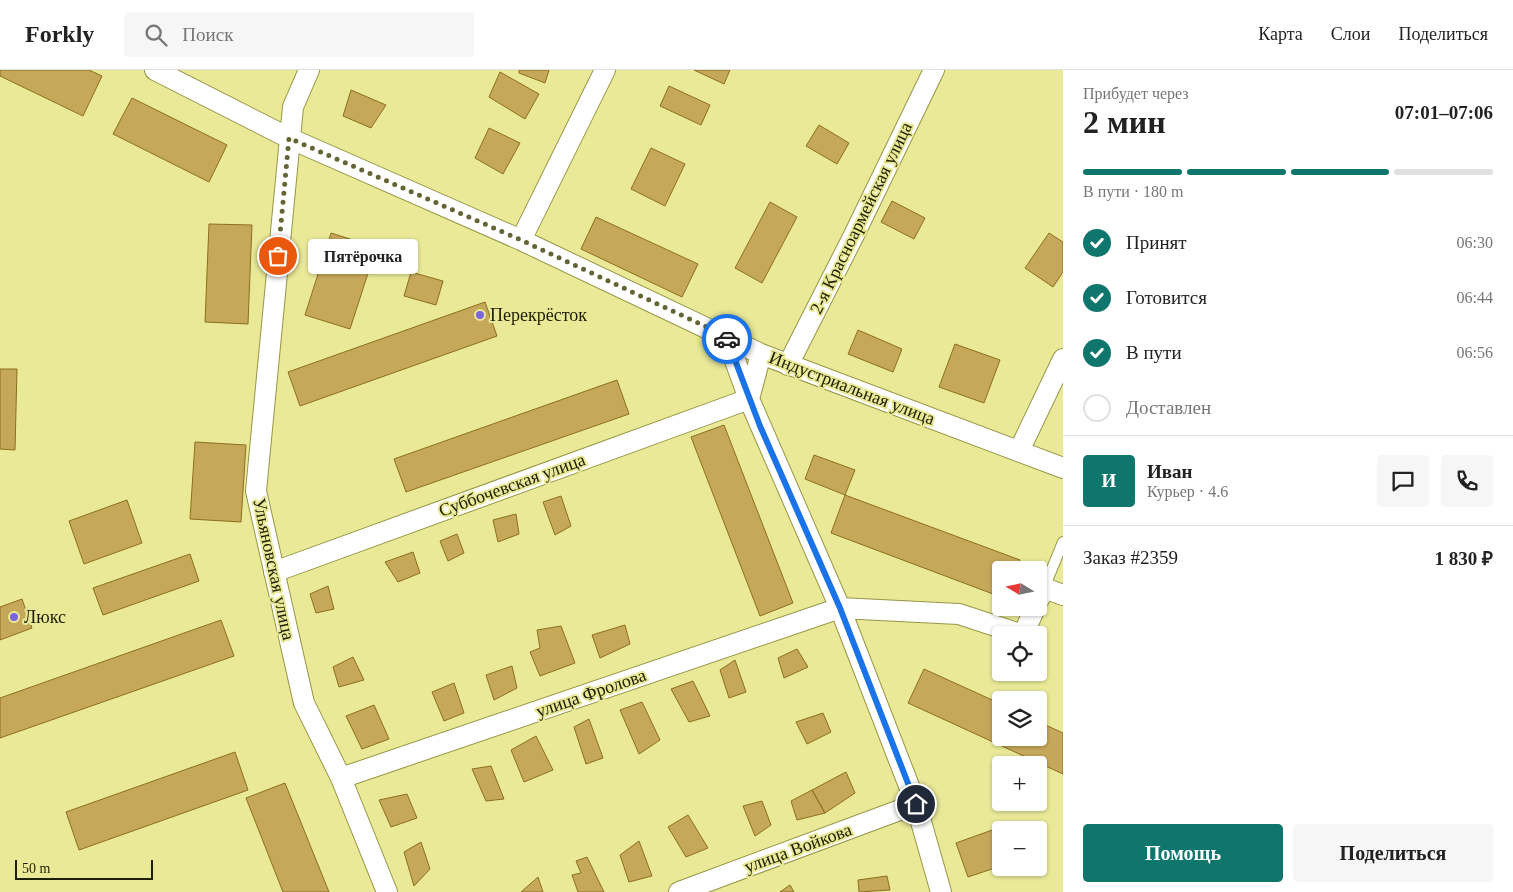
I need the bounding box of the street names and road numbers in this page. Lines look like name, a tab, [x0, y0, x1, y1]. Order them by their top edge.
street label: 2-я Красноармейская улица	[806, 119, 916, 317]
street label: Индустриальная улица	[766, 347, 938, 429]
street label: Суббочевская улица	[436, 449, 588, 521]
street label: Ульяновская улица	[249, 496, 299, 642]
street label: улица Фролова	[533, 665, 649, 721]
street label: улица Войкова	[742, 819, 854, 877]

